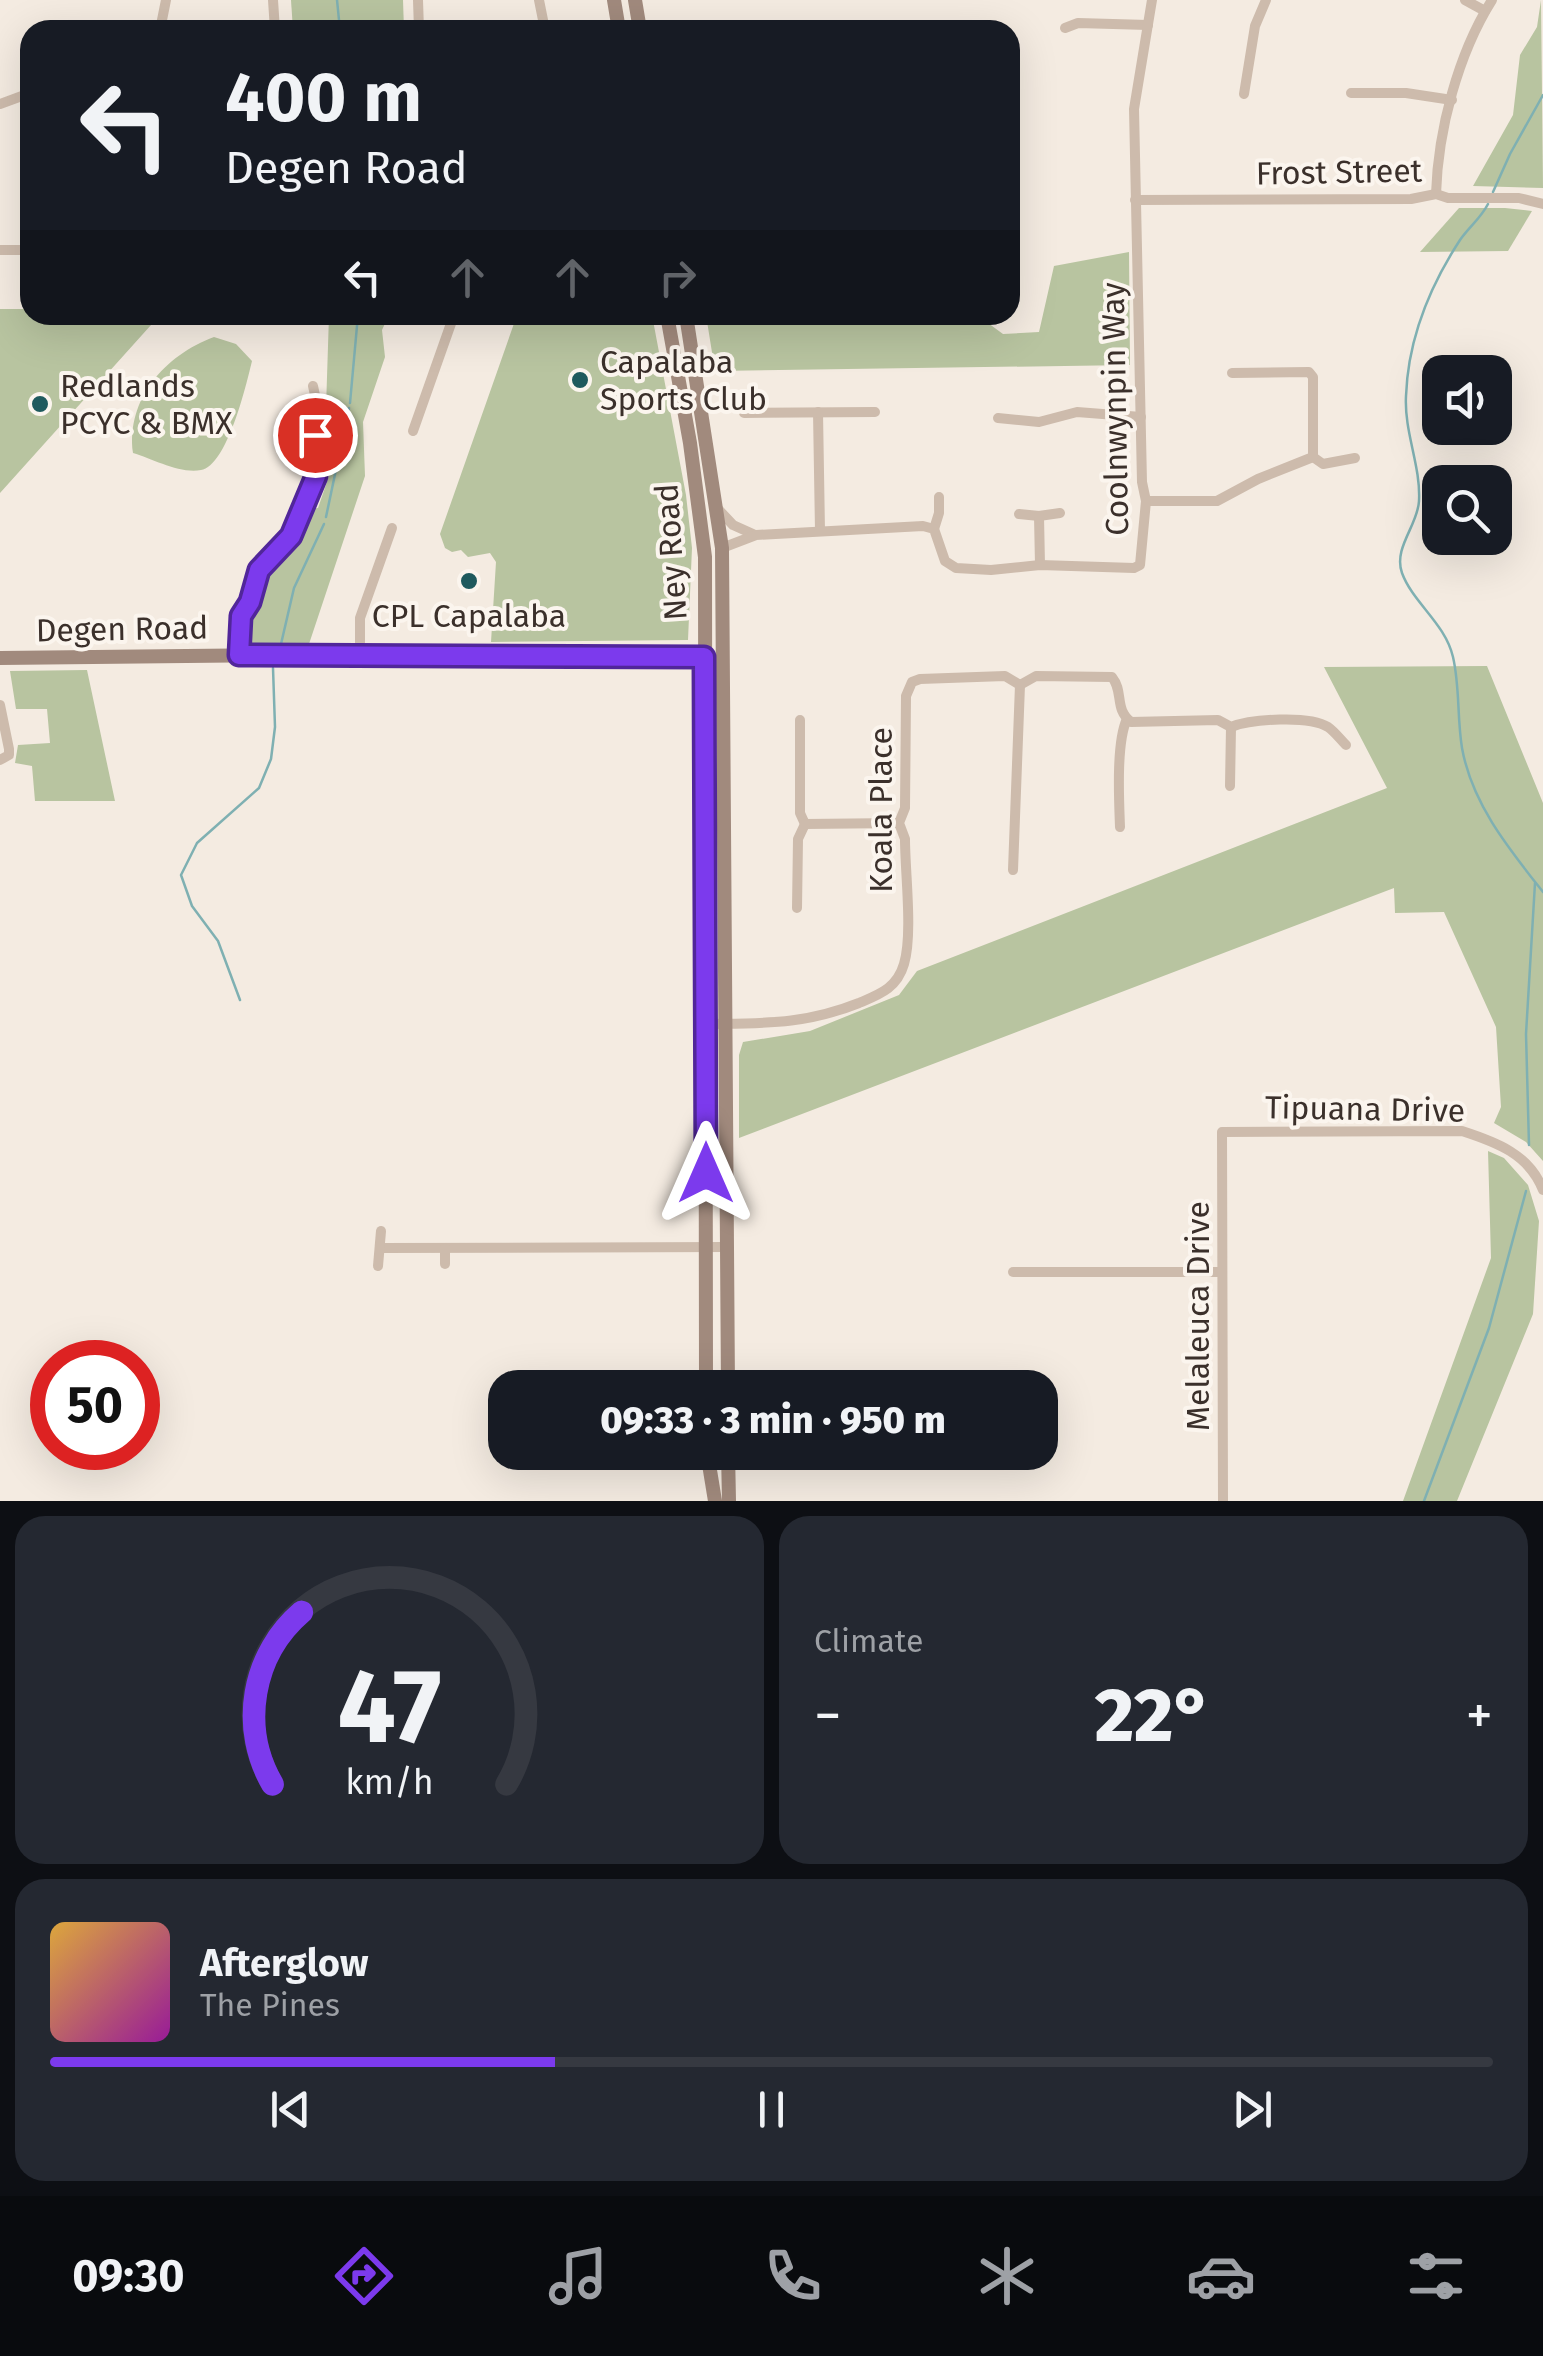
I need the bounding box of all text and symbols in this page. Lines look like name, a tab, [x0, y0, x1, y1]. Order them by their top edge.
text: 400 m	[225, 56, 422, 140]
icon: left	[60, 60, 190, 190]
text: Degen Road	[225, 141, 468, 195]
street label: Frost Street	[1255, 152, 1423, 192]
icon: left	[335, 250, 390, 305]
icon: ahead	[440, 250, 495, 305]
icon: ahead	[545, 250, 600, 305]
icon: right	[650, 250, 705, 305]
street label: Coolnwynpin Way	[1094, 282, 1136, 536]
place label: Capalaba Sports Club	[600, 343, 767, 418]
map controls	[1422, 355, 1512, 555]
button: sound	[1422, 355, 1512, 445]
place label: Redlands PCYC & BMX	[60, 367, 233, 442]
marker: Capalaba Sports Club	[569, 369, 591, 391]
marker: Redlands PCYC & BMX	[29, 393, 51, 415]
pin	[273, 393, 358, 478]
icon: arrive	[288, 408, 343, 463]
button: search	[1422, 465, 1512, 555]
street label: Ney Road	[647, 482, 695, 622]
marker: CPL Capalaba	[458, 570, 480, 592]
place label: CPL Capalaba	[372, 597, 566, 635]
street label: Degen Road	[35, 608, 209, 650]
street label: Koala Place	[862, 727, 900, 893]
street label: Tipuana Drive	[1265, 1088, 1465, 1130]
position arrow	[654, 1121, 758, 1225]
street label: Melaleuca Drive	[1179, 1201, 1217, 1431]
speed limit sign: 50	[30, 1340, 160, 1470]
text: 09:33 · 3 min · 950 m	[600, 1397, 946, 1443]
text: Climate	[814, 1622, 923, 1660]
text: 47	[337, 1645, 442, 1770]
text: 22°	[1095, 1671, 1212, 1761]
text: −	[814, 1683, 842, 1749]
text: +	[1466, 1683, 1493, 1749]
text: km/h	[345, 1761, 434, 1803]
text: Afterglow	[200, 1940, 368, 1986]
text: The Pines	[200, 1986, 340, 2024]
icon: previous	[263, 2082, 318, 2137]
icon: pause	[744, 2082, 799, 2137]
icon: next	[1225, 2082, 1280, 2137]
icon: directions	[329, 2241, 399, 2311]
icon: music	[543, 2241, 613, 2311]
icon: phone	[758, 2241, 828, 2311]
icon: climate	[972, 2241, 1042, 2311]
icon: car	[1186, 2241, 1256, 2311]
icon: filters	[1401, 2241, 1471, 2311]
text: 09:30	[72, 2249, 185, 2303]

